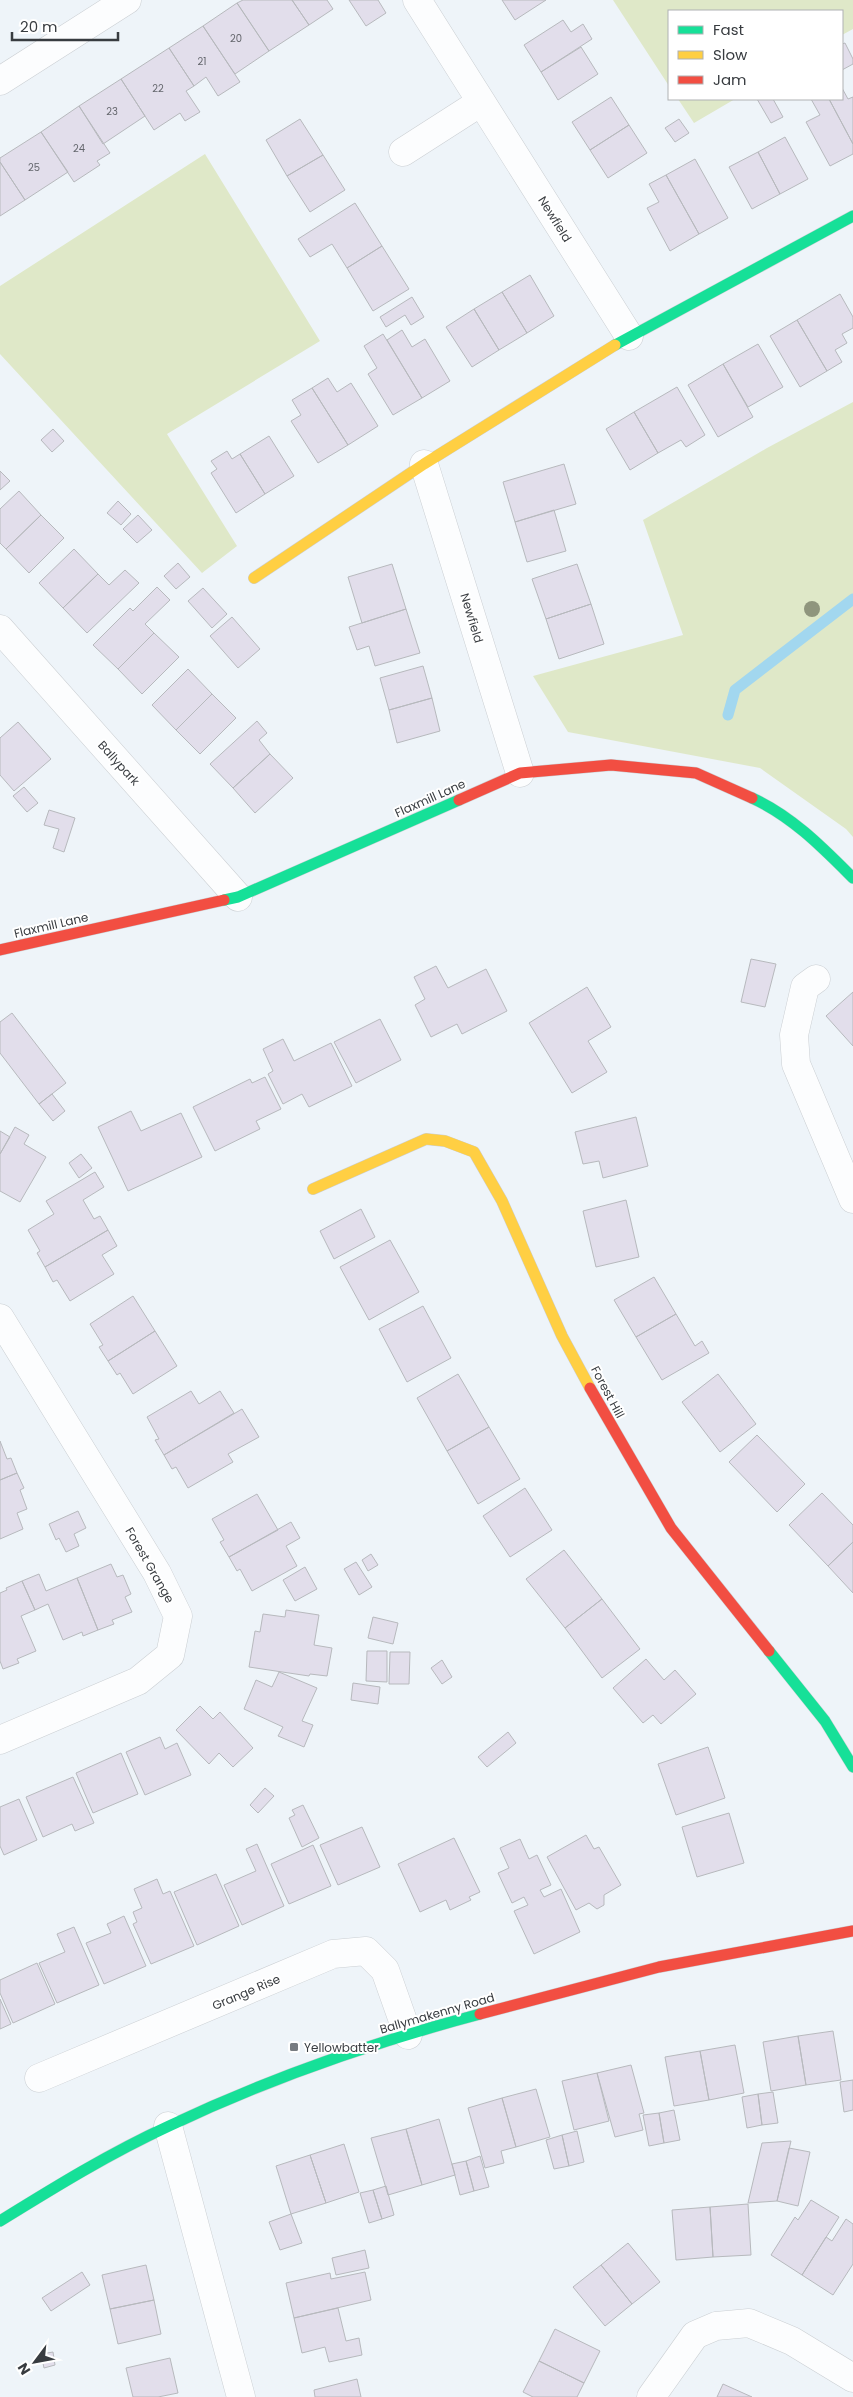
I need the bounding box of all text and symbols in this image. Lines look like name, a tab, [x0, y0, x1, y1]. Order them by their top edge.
scale bar	[12, 10, 119, 42]
legend	[668, 10, 843, 100]
text: 20 m	[20, 16, 58, 37]
text: Fast	[713, 19, 744, 40]
house number: 20	[230, 31, 242, 46]
text: Slow	[713, 44, 748, 65]
house number: 21	[198, 54, 206, 69]
text: Jam	[713, 69, 747, 90]
house number: 22	[152, 81, 164, 96]
house number: 23	[106, 104, 118, 119]
house number: 24	[73, 141, 85, 156]
house number: 25	[28, 160, 40, 175]
street label: Newfield	[534, 193, 576, 245]
street label: Newfield	[456, 591, 488, 645]
street label: Ballypark	[94, 737, 144, 790]
street label: Flaxmill Lane	[392, 775, 468, 821]
street label: Flaxmill Lane	[12, 908, 90, 942]
street label: Forest Hill	[587, 1363, 629, 1421]
street label: Forest Grange	[121, 1524, 179, 1606]
street label: Grange Rise	[209, 1970, 283, 2014]
street label: Ballymakenny Road	[378, 1988, 496, 2038]
place label: Yellowbatter	[304, 2039, 379, 2056]
marker: Yellowbatter	[288, 2041, 300, 2053]
north arrow	[10, 2337, 60, 2387]
text: N	[13, 2359, 35, 2379]

